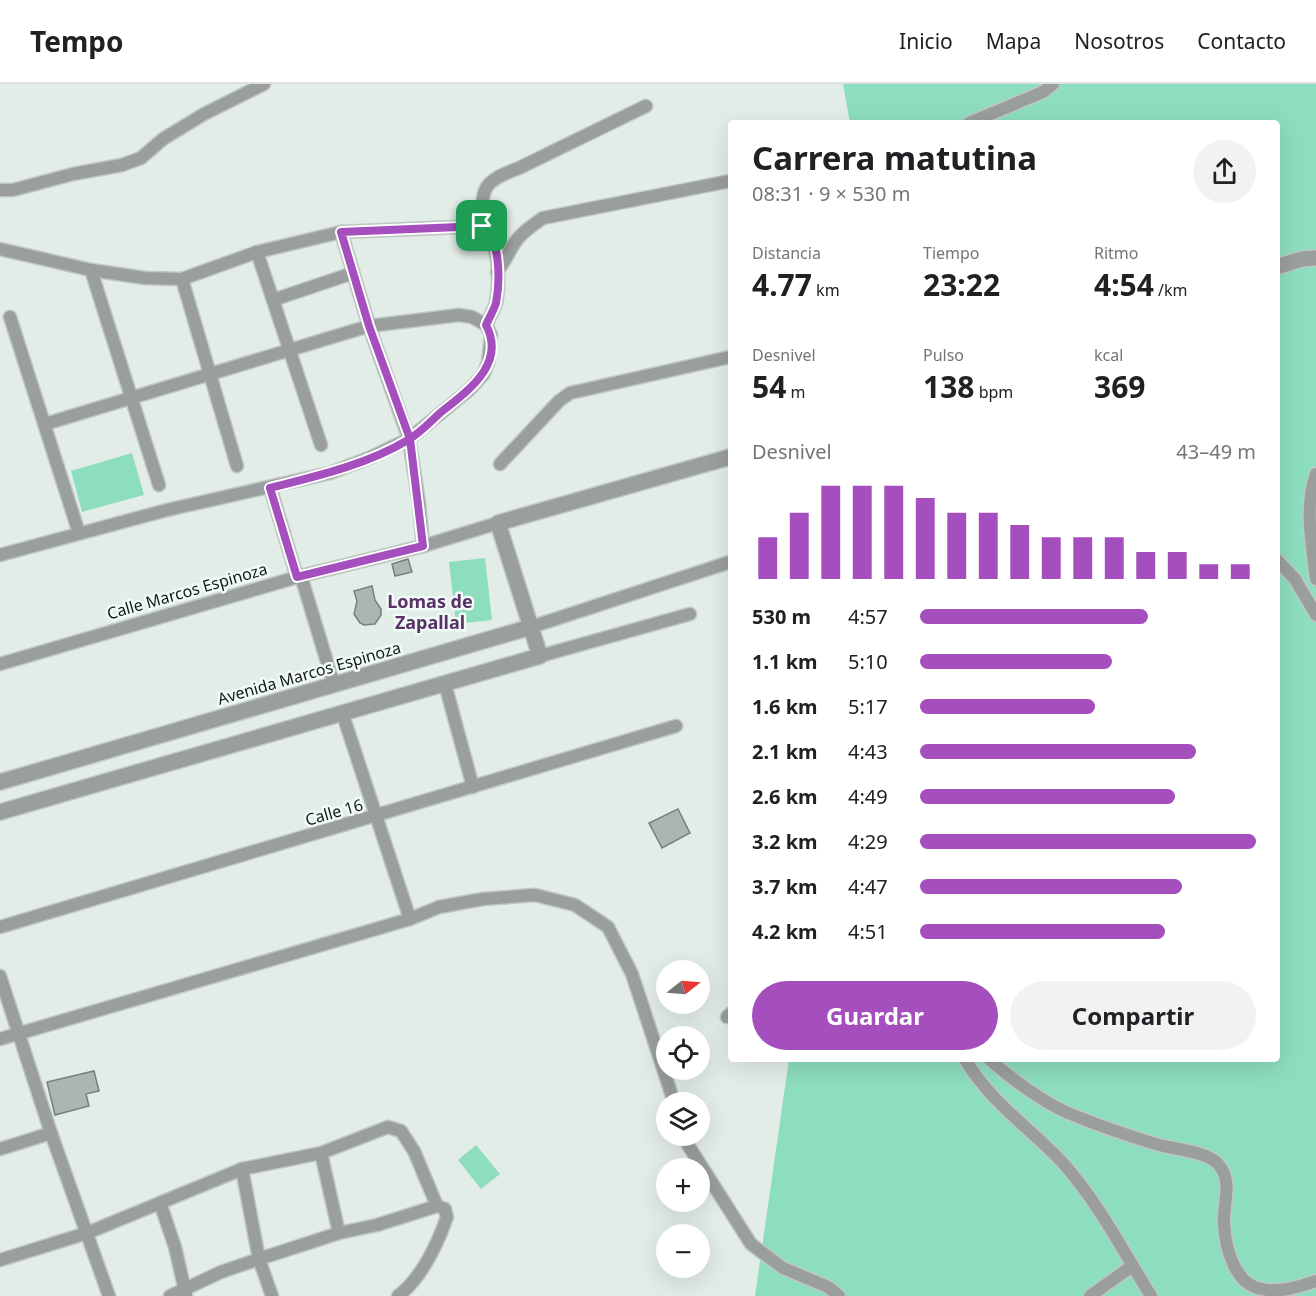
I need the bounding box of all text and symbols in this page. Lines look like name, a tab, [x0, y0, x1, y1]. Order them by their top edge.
text: Tempo	[30, 22, 123, 60]
text: Inicio	[899, 27, 953, 55]
text: Mapa	[986, 27, 1041, 55]
text: Nosotros	[1074, 27, 1164, 55]
text: Contacto	[1197, 27, 1286, 55]
text: Carrera matutina	[752, 135, 1037, 180]
button: share	[1193, 140, 1256, 203]
text: 08:31 · 9 × 530 m	[752, 180, 910, 207]
pin	[456, 200, 507, 251]
icon: arrive	[465, 209, 498, 242]
text: Distancia	[752, 242, 821, 264]
text: Tiempo	[923, 242, 980, 264]
text: Ritmo	[1094, 242, 1139, 264]
text: 4.77	[752, 264, 812, 305]
text: 23:22	[923, 264, 1000, 305]
text: 4:54	[1094, 264, 1154, 305]
text: km	[812, 279, 840, 301]
text: /km	[1154, 279, 1188, 301]
text: Desnivel	[752, 344, 816, 366]
text: Pulso	[923, 344, 964, 366]
text: kcal	[1094, 344, 1123, 366]
text: 54	[752, 366, 786, 407]
text: 138	[923, 366, 974, 407]
text: 369	[1094, 366, 1145, 407]
text: m	[786, 381, 805, 403]
text: bpm	[974, 381, 1013, 403]
text: Desnivel	[752, 438, 832, 465]
text: 43–49 m	[1176, 438, 1256, 465]
street label: Calle Marcos Espinoza	[104, 558, 270, 624]
district label: Lomas de Zapallal	[387, 589, 473, 634]
text: 530 m	[752, 603, 811, 630]
text: 4:57	[848, 603, 888, 630]
street label: Avenida Marcos Espinoza	[215, 636, 403, 710]
text: 1.1 km	[752, 648, 818, 675]
text: 5:10	[848, 648, 888, 675]
text: 1.6 km	[752, 693, 818, 720]
text: 5:17	[848, 693, 888, 720]
text: 2.1 km	[752, 738, 818, 765]
text: 4:43	[848, 738, 888, 765]
text: 2.6 km	[752, 783, 818, 810]
text: 4:49	[848, 783, 888, 810]
street label: Calle 16	[303, 793, 365, 831]
text: 3.2 km	[752, 828, 818, 855]
text: 4:29	[848, 828, 888, 855]
text: 3.7 km	[752, 873, 818, 900]
text: 4:47	[848, 873, 888, 900]
text: 4.2 km	[752, 918, 818, 945]
text: 4:51	[848, 918, 888, 945]
north arrow	[656, 960, 710, 1014]
map controls	[656, 960, 710, 1278]
button: Guardar	[752, 981, 998, 1050]
button: Compartir	[1010, 981, 1256, 1050]
button: locate	[656, 1026, 710, 1080]
button: layers	[656, 1092, 710, 1146]
button: +	[656, 1158, 710, 1212]
button: −	[656, 1224, 710, 1278]

